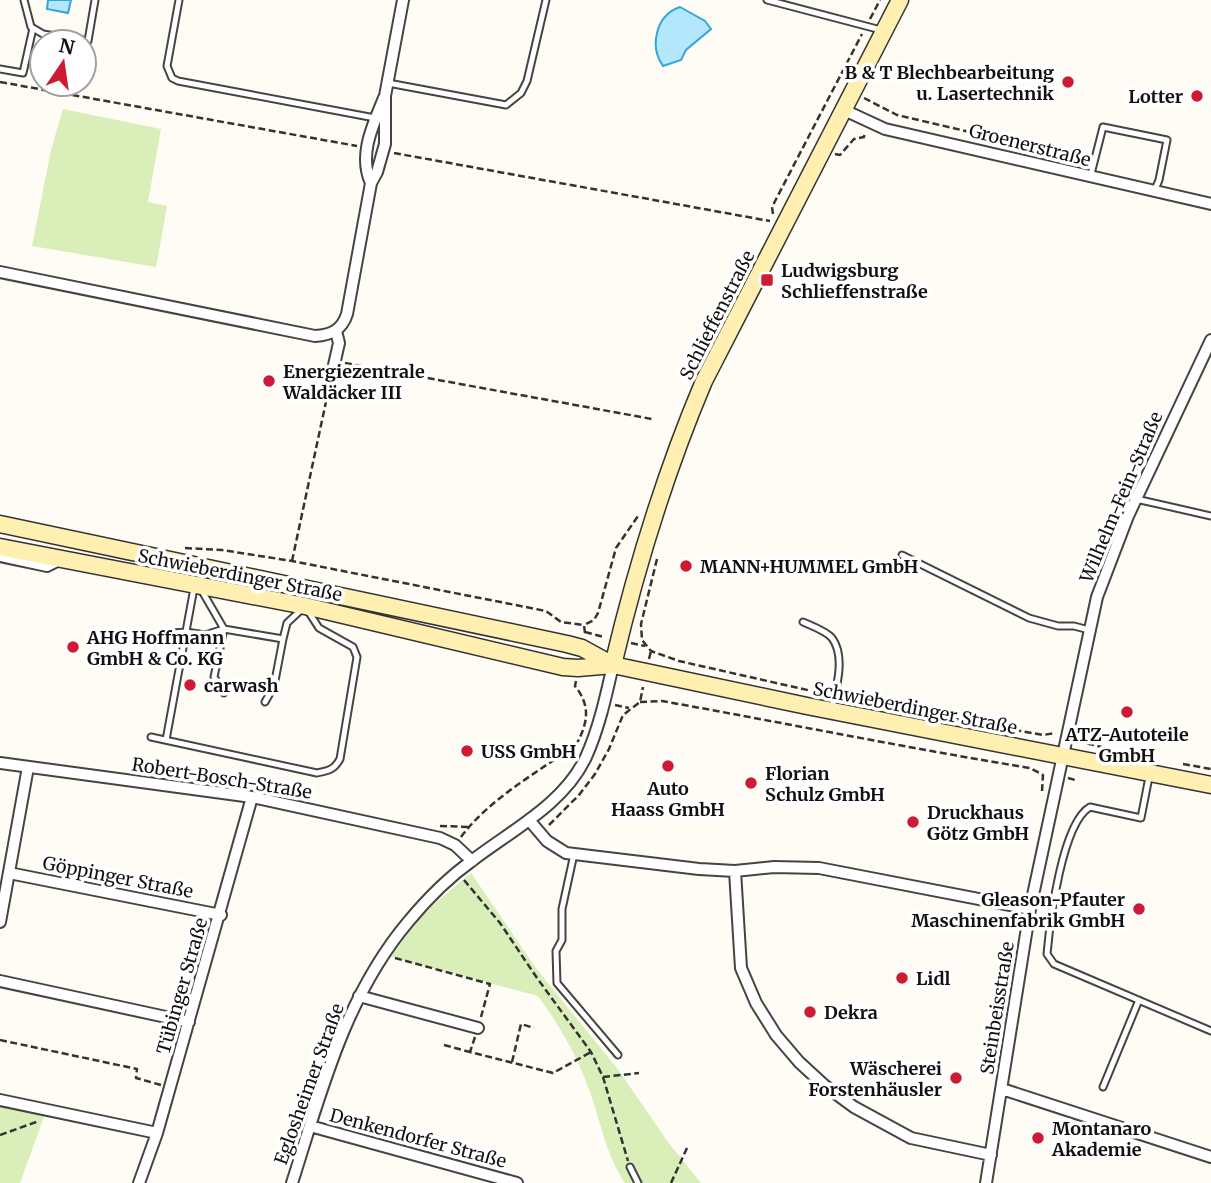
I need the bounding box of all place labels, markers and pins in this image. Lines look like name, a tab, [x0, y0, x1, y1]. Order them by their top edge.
place label: B & T Blechbearbeitung u. Lasertechnik	[845, 61, 1054, 105]
marker: B & T Blechbearbeitung u. Lasertechnik	[1060, 74, 1076, 90]
place label: Lotter	[1128, 85, 1183, 108]
marker: Lotter	[1189, 88, 1205, 104]
place label: Ludwigsburg Schlieffenstraße	[781, 259, 928, 303]
marker: Ludwigsburg Schlieffenstraße	[759, 272, 775, 288]
place label: Energiezentrale Waldäcker III	[282, 360, 425, 404]
marker: Energiezentrale Waldäcker III	[261, 373, 277, 389]
place label: MANN+HUMMEL GmbH	[700, 555, 919, 578]
marker: MANN+HUMMEL GmbH	[678, 558, 694, 574]
place label: AHG Hoffmann GmbH & Co. KG	[86, 626, 224, 670]
marker: AHG Hoffmann GmbH & Co. KG	[65, 639, 81, 655]
place label: carwash	[204, 674, 279, 697]
marker: carwash	[182, 677, 198, 693]
marker: ATZ-Autoteile GmbH	[1119, 704, 1135, 720]
place label: ATZ-Autoteile GmbH	[1064, 723, 1189, 767]
place label: USS GmbH	[481, 740, 577, 763]
marker: USS GmbH	[459, 743, 475, 759]
marker: Auto Haass GmbH	[660, 758, 676, 774]
place label: Florian Schulz GmbH	[765, 762, 885, 806]
marker: Florian Schulz GmbH	[743, 775, 759, 791]
place label: Auto Haass GmbH	[611, 777, 725, 821]
place label: Druckhaus Götz GmbH	[927, 801, 1029, 845]
marker: Druckhaus Götz GmbH	[905, 814, 921, 830]
place label: Gleason-Pfauter Maschinenfabrik GmbH	[911, 888, 1125, 932]
marker: Gleason-Pfauter Maschinenfabrik GmbH	[1131, 901, 1147, 917]
place label: Lidl	[916, 967, 951, 990]
marker: Lidl	[894, 970, 910, 986]
place label: Dekra	[824, 1001, 878, 1024]
marker: Dekra	[802, 1004, 818, 1020]
place label: Wäscherei Forstenhäusler	[808, 1057, 942, 1101]
marker: Wäscherei Forstenhäusler	[948, 1070, 964, 1086]
place label: Montanaro Akademie	[1051, 1117, 1152, 1161]
marker: Montanaro Akademie	[1030, 1130, 1046, 1146]

